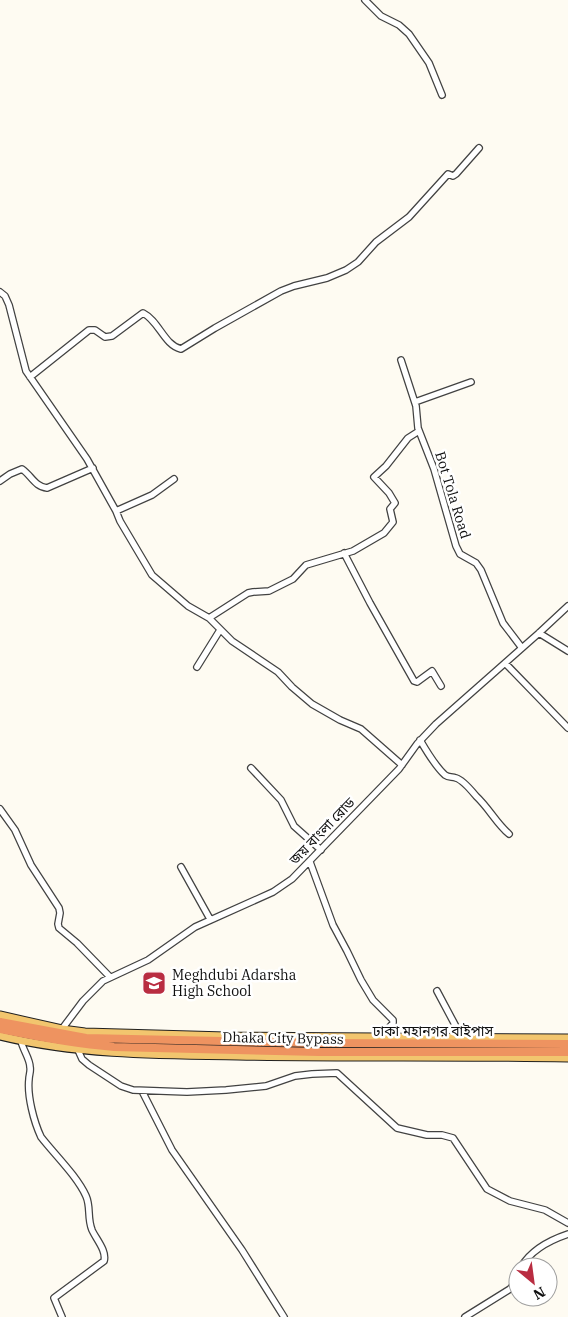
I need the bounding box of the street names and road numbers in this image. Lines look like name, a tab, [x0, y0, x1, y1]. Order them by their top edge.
street label: Bot Tola Road	[431, 449, 475, 541]
street label: জয় বাংলা রোড	[285, 793, 359, 869]
street label: ঢাকা মহানগর বাইপাস	[372, 1022, 494, 1040]
street label: Dhaka City Bypass	[222, 1028, 344, 1048]

